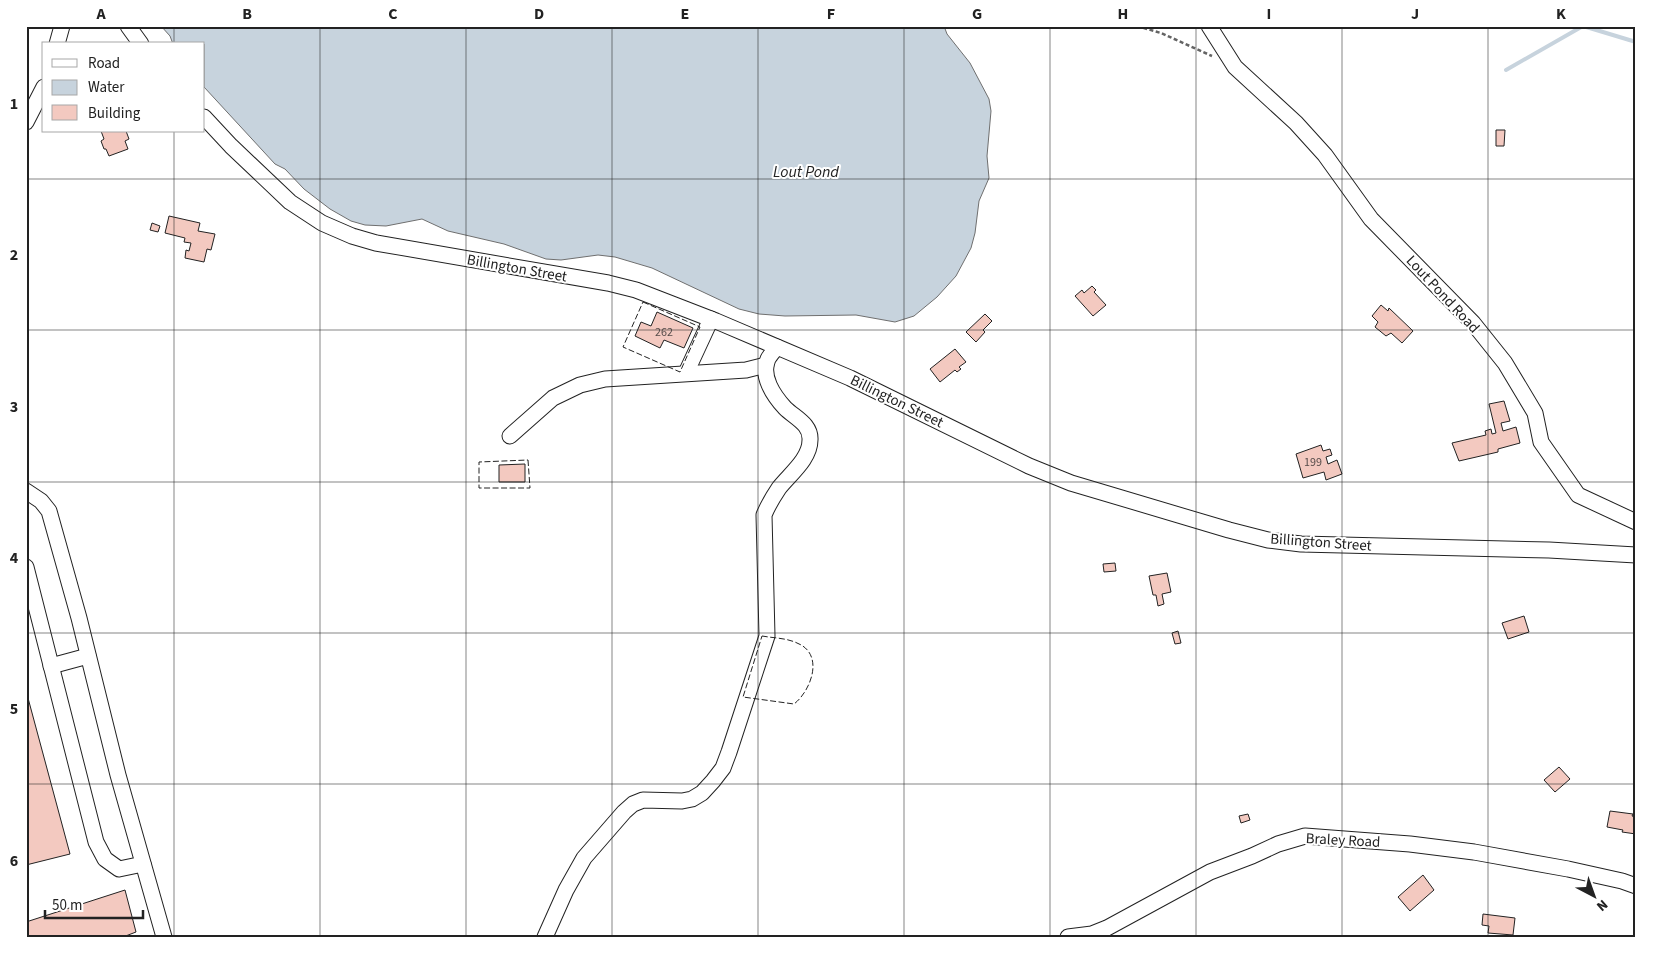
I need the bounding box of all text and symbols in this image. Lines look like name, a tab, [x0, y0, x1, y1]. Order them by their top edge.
text: A	[95, 3, 106, 25]
text: B	[242, 3, 252, 25]
text: C	[388, 3, 398, 25]
text: D	[534, 3, 544, 25]
text: E	[681, 3, 689, 25]
text: F	[827, 3, 835, 25]
text: G	[972, 3, 982, 25]
text: H	[1118, 3, 1128, 25]
text: I	[1267, 3, 1271, 25]
text: J	[1411, 3, 1419, 25]
text: K	[1556, 3, 1566, 25]
legend	[42, 42, 205, 132]
text: Road	[88, 53, 120, 74]
text: Water	[88, 77, 125, 98]
text: 1	[10, 93, 18, 115]
text: Building	[88, 103, 141, 124]
water label: Lout Pond	[773, 161, 839, 183]
text: 2	[10, 244, 18, 266]
street label: Billington Street	[465, 249, 569, 288]
street label: Lout Pond Road	[1401, 251, 1484, 338]
house number: 262	[655, 324, 673, 341]
street label: Billington Street	[847, 370, 947, 433]
text: 3	[10, 396, 18, 418]
house number: 199	[1304, 454, 1322, 471]
street label: Billington Street	[1270, 528, 1372, 557]
text: 4	[10, 547, 19, 569]
text: 5	[10, 698, 18, 720]
street label: Braley Road	[1305, 828, 1381, 853]
text: 6	[10, 850, 18, 872]
north arrow	[1570, 870, 1620, 920]
scale bar	[45, 888, 142, 920]
text: N	[1592, 894, 1612, 916]
text: 50 m	[52, 895, 82, 916]

